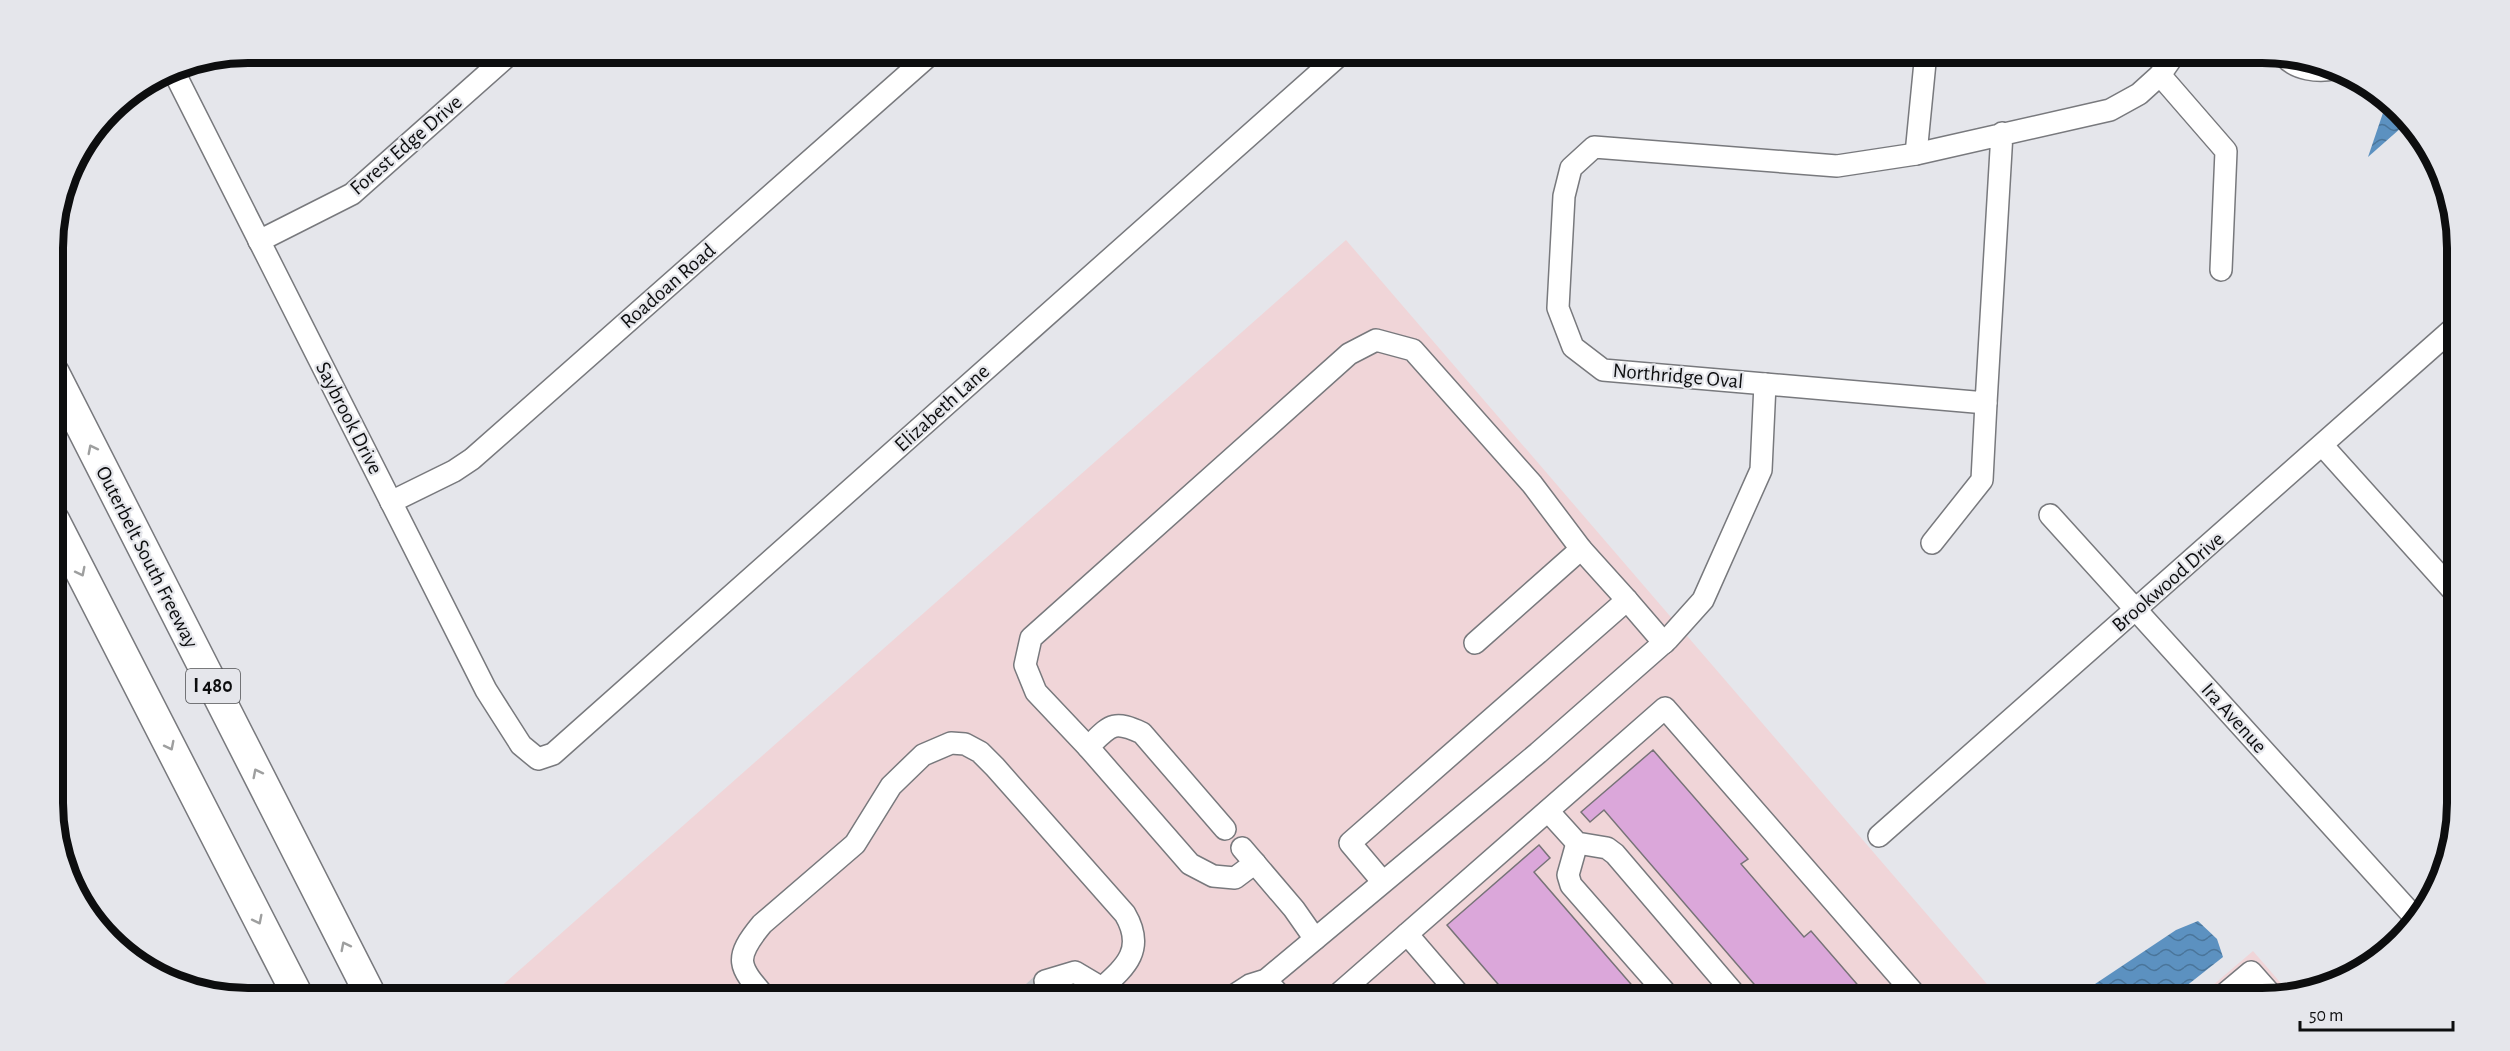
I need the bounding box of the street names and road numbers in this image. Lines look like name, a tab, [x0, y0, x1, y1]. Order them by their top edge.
street label: Forest Edge Drive	[346, 91, 466, 199]
street label: Roadoan Road	[617, 239, 719, 333]
street label: Saybrook Drive	[312, 359, 386, 477]
street label: Elizabeth Lane	[891, 360, 993, 456]
street label: Northridge Oval	[1612, 360, 1744, 392]
street label: Outerbelt South Freeway	[92, 463, 202, 651]
street label: Brookwood Drive	[2108, 528, 2228, 636]
road number: I 480	[186, 669, 240, 703]
street label: Ira Avenue	[2197, 679, 2271, 757]

